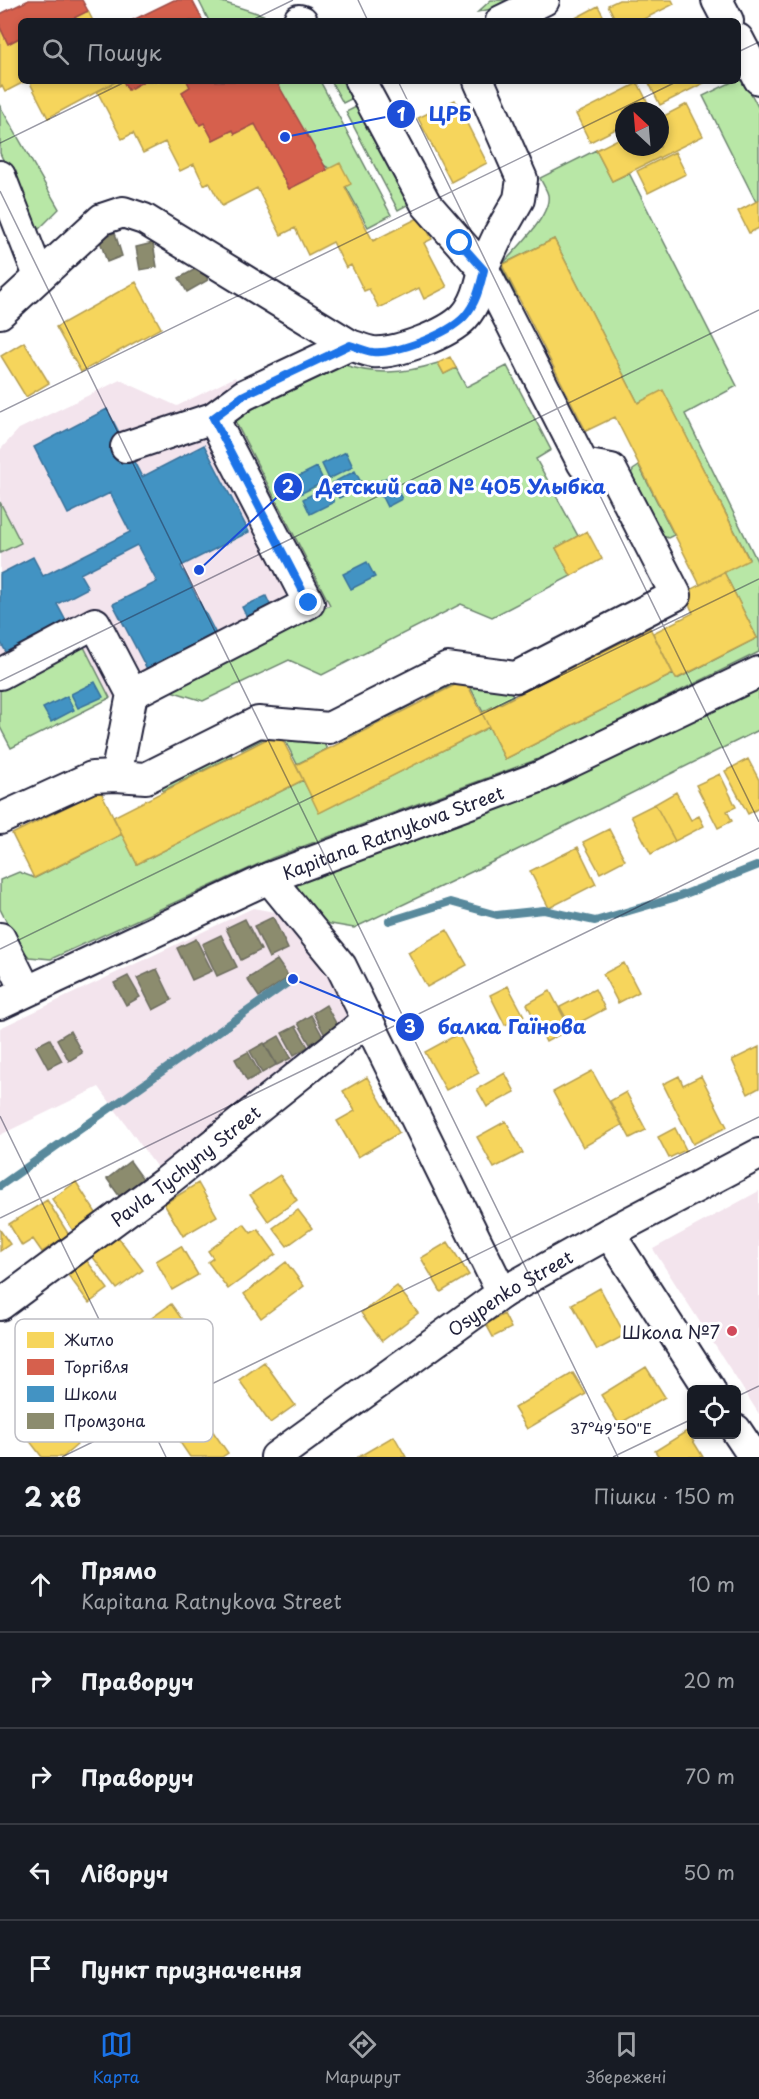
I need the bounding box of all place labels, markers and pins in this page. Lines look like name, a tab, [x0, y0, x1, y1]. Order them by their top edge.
callout: ЦРБ	[386, 95, 483, 133]
callout: Детский сад № 405 Улыбка	[273, 468, 619, 506]
callout: балка Гаїнова	[395, 1008, 598, 1046]
place label: Школа №7	[622, 1318, 720, 1345]
marker: Школа №7	[725, 1324, 739, 1338]

